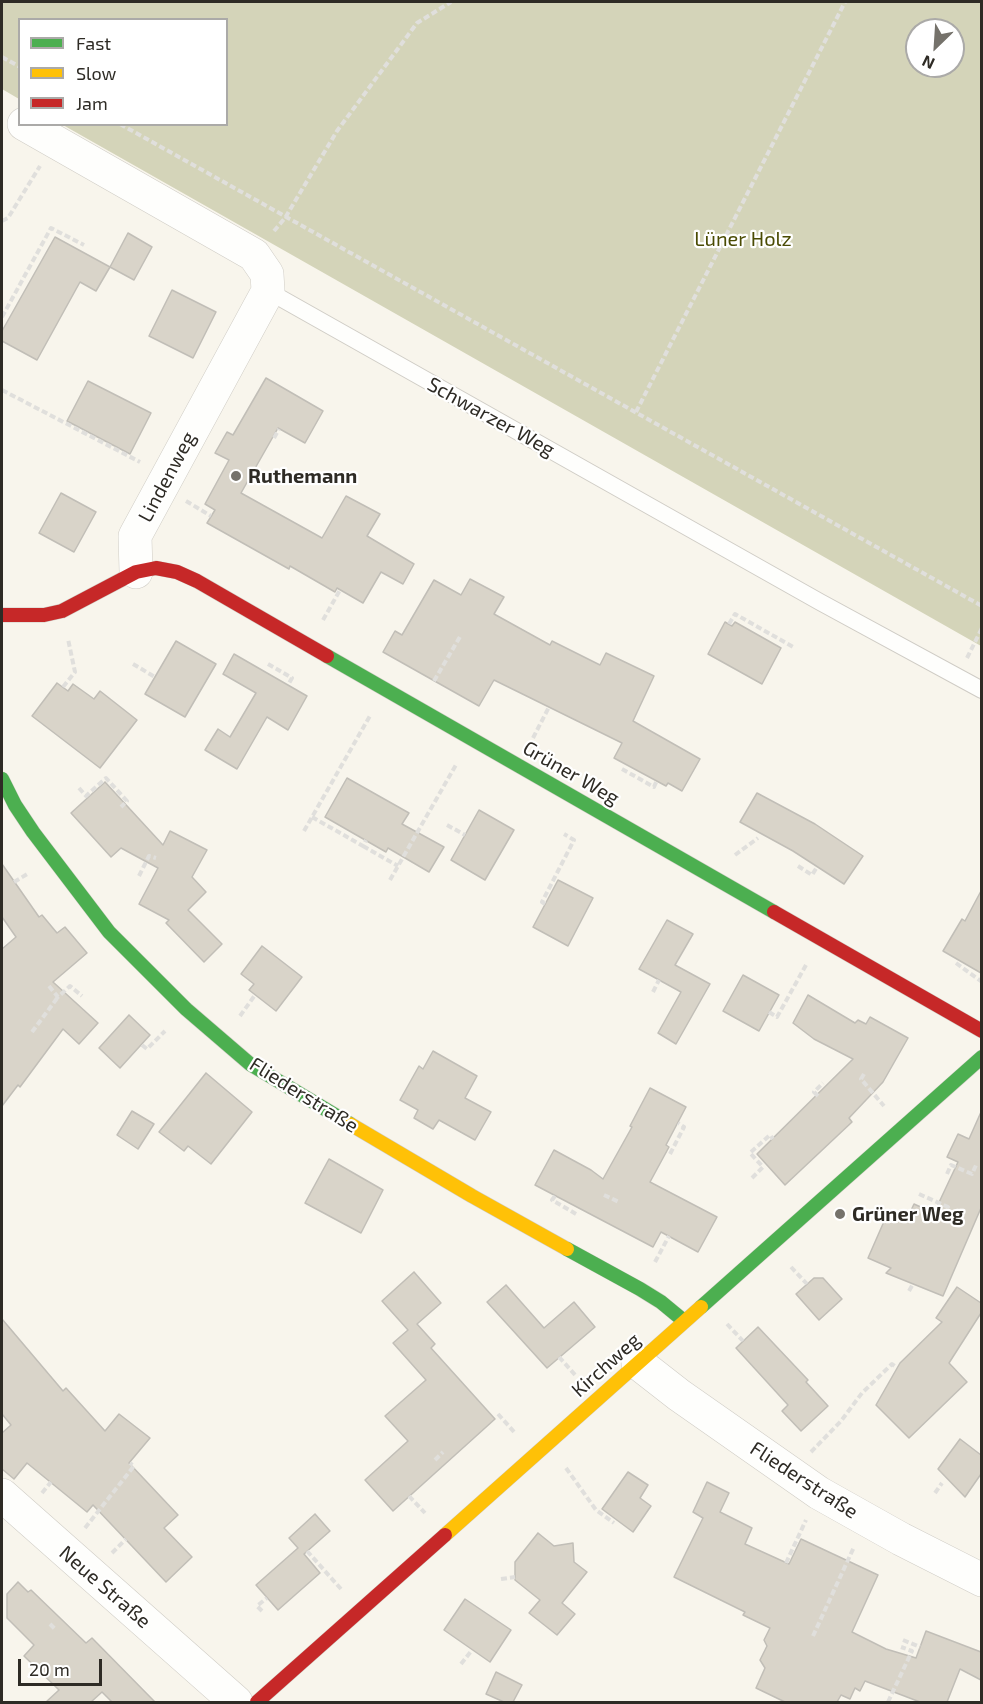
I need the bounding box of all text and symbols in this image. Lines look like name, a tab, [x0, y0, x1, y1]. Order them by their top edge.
legend	[18, 18, 228, 126]
north arrow	[905, 18, 965, 78]
text: Fast	[76, 32, 111, 54]
text: N	[919, 52, 937, 74]
text: Slow	[76, 62, 116, 84]
text: Jam	[76, 92, 108, 114]
park label: Lüner Holz	[694, 227, 792, 251]
street label: Schwarzer Weg	[423, 372, 559, 462]
street label: Lindenweg	[133, 428, 201, 526]
place label: Ruthemann	[248, 464, 357, 488]
marker: Ruthemann	[229, 469, 243, 483]
street label: Grüner Weg	[519, 736, 623, 810]
street label: Fliederstraße	[245, 1052, 363, 1138]
place label: Grüner Weg	[852, 1202, 964, 1226]
marker: Grüner Weg	[833, 1207, 847, 1221]
street label: Kirchweg	[567, 1328, 645, 1402]
street label: Fliederstraße	[746, 1436, 862, 1524]
street label: Neue Straße	[54, 1541, 156, 1633]
scale bar	[21, 1647, 105, 1685]
text: 20 m	[29, 1658, 70, 1680]

